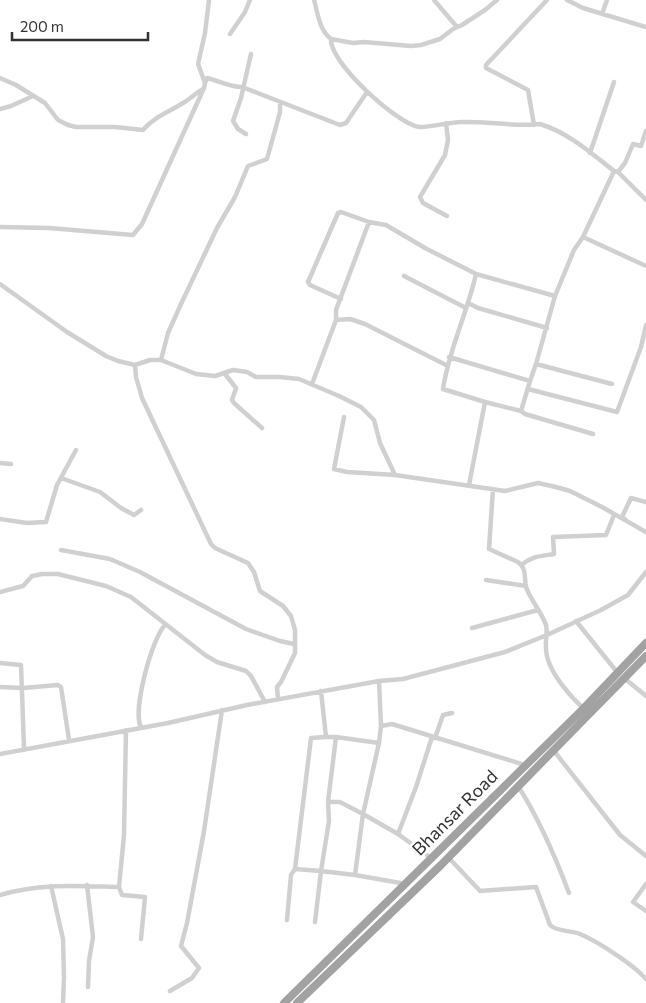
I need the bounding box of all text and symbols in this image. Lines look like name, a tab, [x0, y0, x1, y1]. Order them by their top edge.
scale bar	[12, 10, 149, 42]
text: 200 m	[20, 17, 64, 35]
street label: Bhansar Road	[407, 765, 502, 860]

